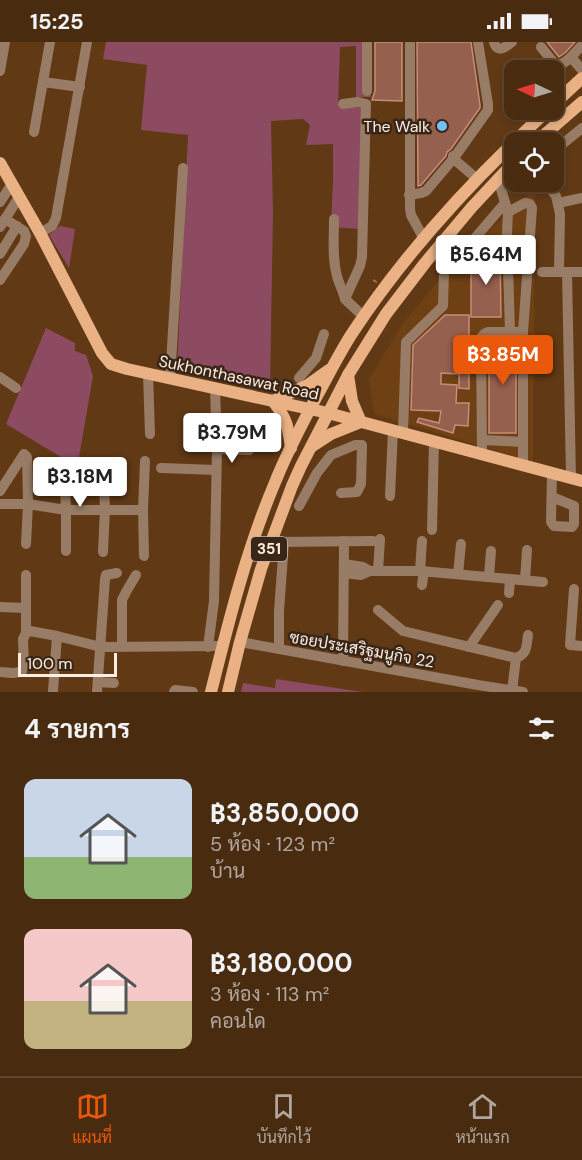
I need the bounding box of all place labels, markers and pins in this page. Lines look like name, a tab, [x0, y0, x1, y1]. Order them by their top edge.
place label: The Walk	[363, 116, 430, 137]
marker: The Walk	[435, 119, 449, 133]
pin: ฿5.64M	[437, 235, 535, 286]
pin: ฿3.85M	[454, 335, 552, 386]
pin: ฿3.79M	[183, 413, 281, 464]
pin: ฿3.18M	[31, 457, 129, 508]

